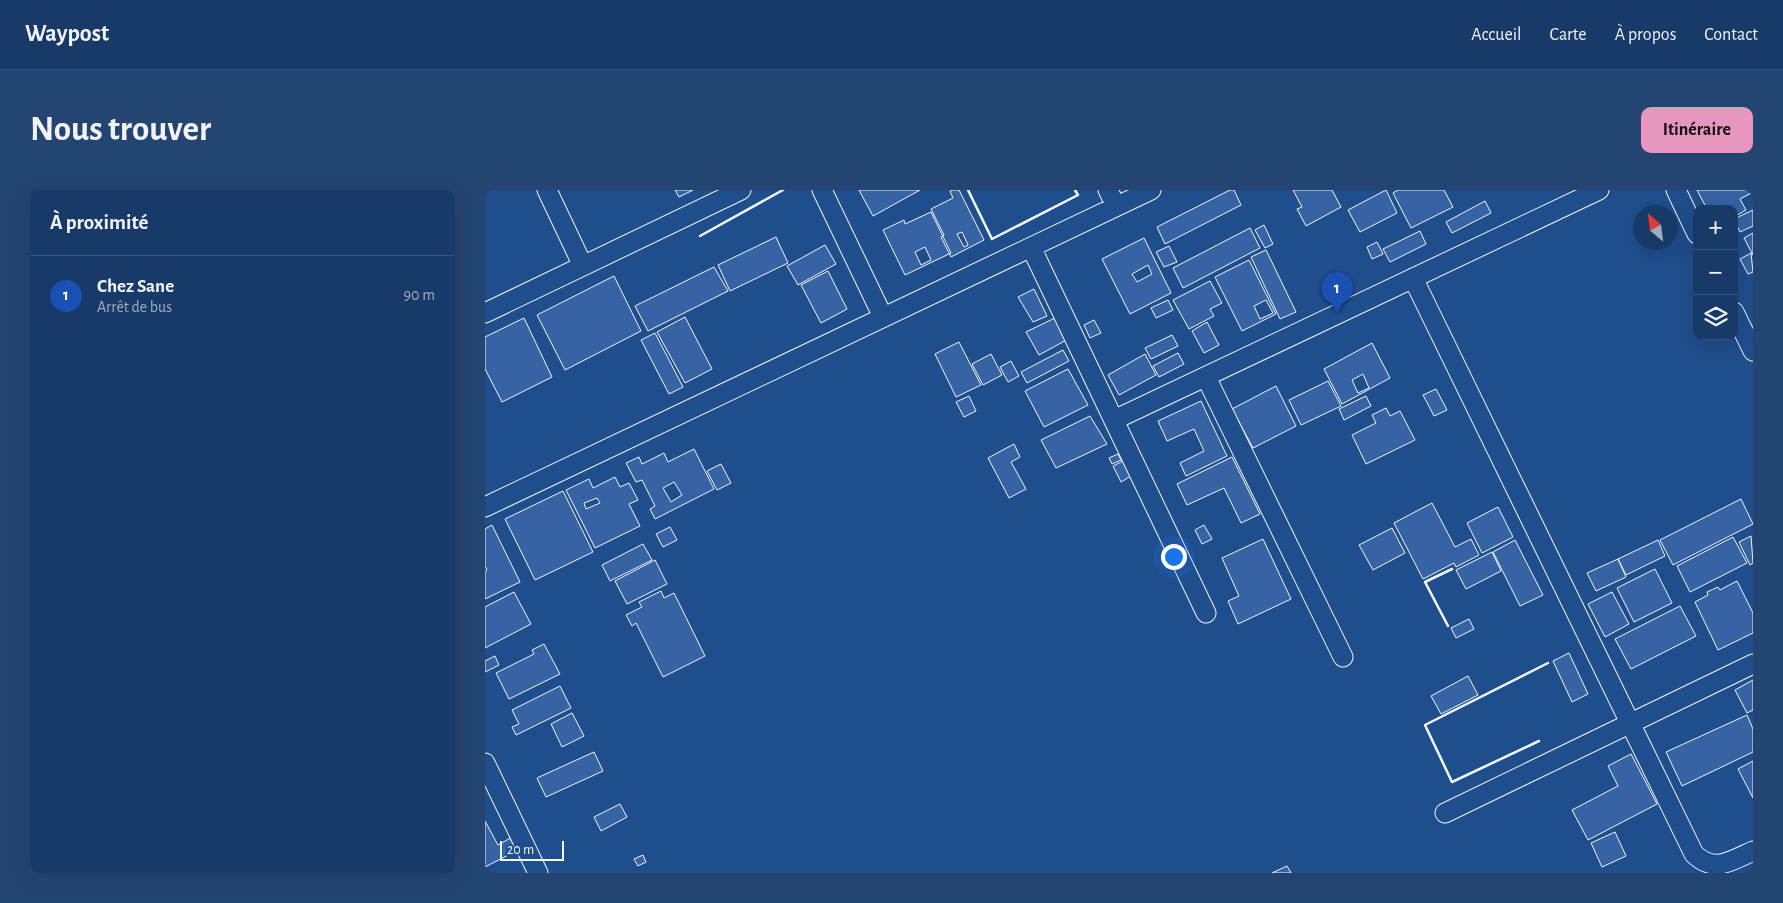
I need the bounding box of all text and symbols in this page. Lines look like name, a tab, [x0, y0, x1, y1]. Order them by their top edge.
text: Waypost	[25, 22, 109, 46]
text: Accueil	[1471, 26, 1522, 44]
text: Carte	[1550, 26, 1587, 44]
text: À propos	[1615, 26, 1676, 44]
text: Contact	[1704, 26, 1758, 44]
button: Itinéraire	[1641, 107, 1753, 153]
text: Nous trouver	[30, 112, 211, 147]
north arrow	[1633, 205, 1678, 250]
map controls	[1693, 205, 1738, 340]
button: +	[1693, 205, 1738, 250]
text: À proximité	[50, 212, 148, 233]
button: −	[1693, 250, 1738, 295]
pin: 1	[1321, 272, 1353, 313]
text: Chez Sane	[97, 277, 174, 296]
text: 1	[63, 287, 69, 303]
text: 90 m	[404, 287, 435, 303]
button: layers	[1693, 295, 1738, 340]
text: Arrêt de bus	[97, 299, 172, 315]
your location	[1161, 544, 1187, 570]
scale bar	[500, 838, 564, 861]
text: 20 m	[507, 843, 534, 857]

